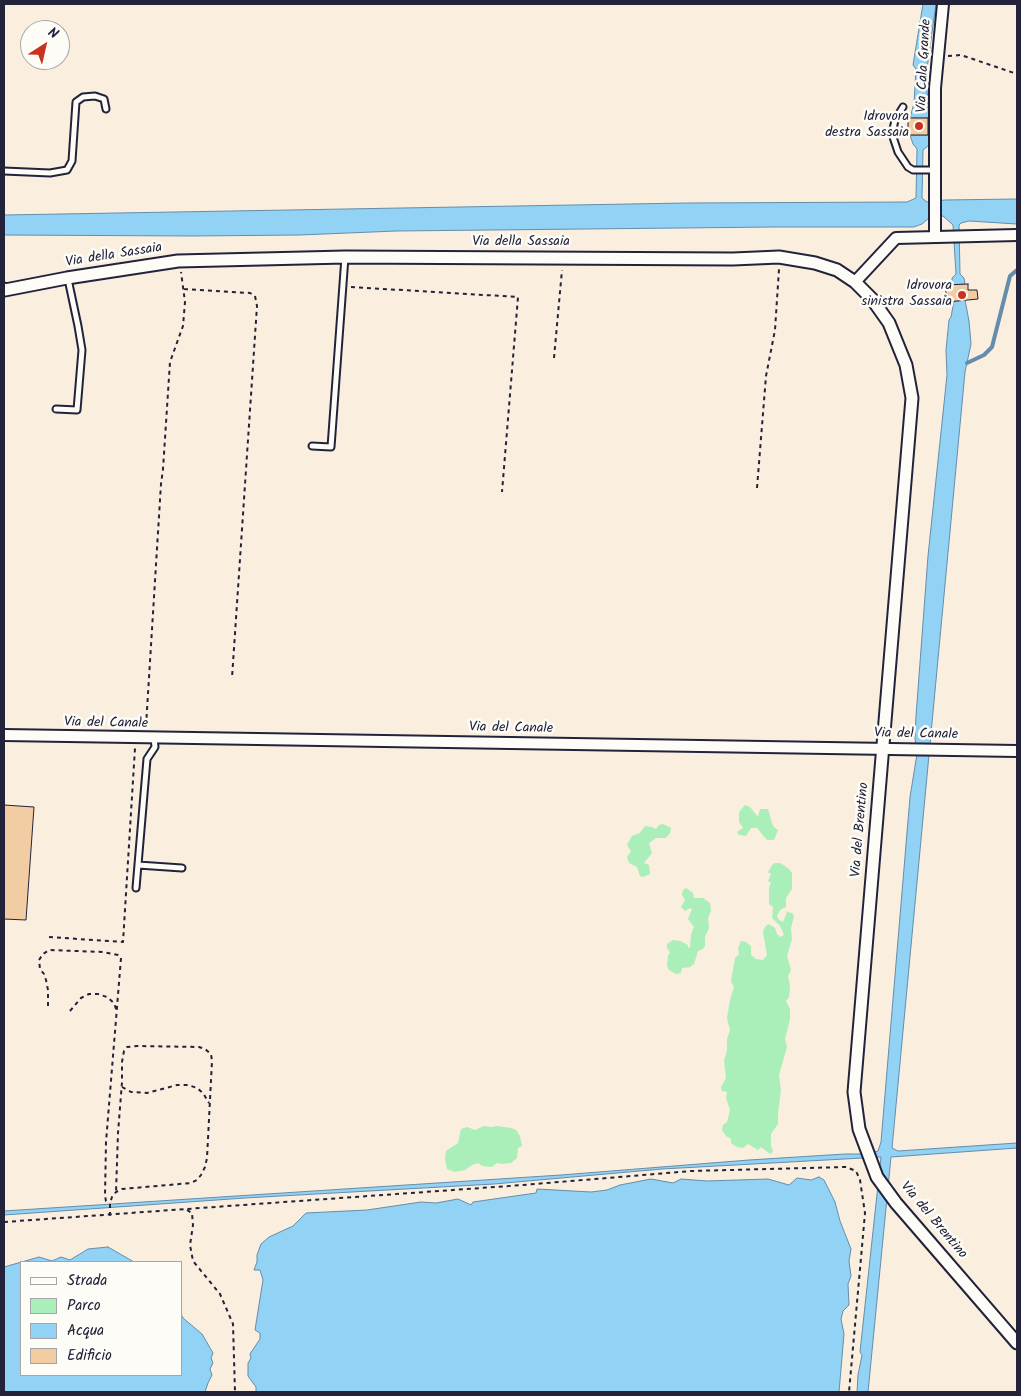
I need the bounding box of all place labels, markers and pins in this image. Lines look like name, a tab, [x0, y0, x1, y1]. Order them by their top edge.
place label: Idrovora destra Sassaia	[825, 110, 909, 142]
marker: Idrovora destra Sassaia	[913, 120, 925, 132]
place label: Idrovora sinistra Sassaia	[861, 279, 952, 312]
marker: Idrovora sinistra Sassaia	[956, 289, 968, 301]

